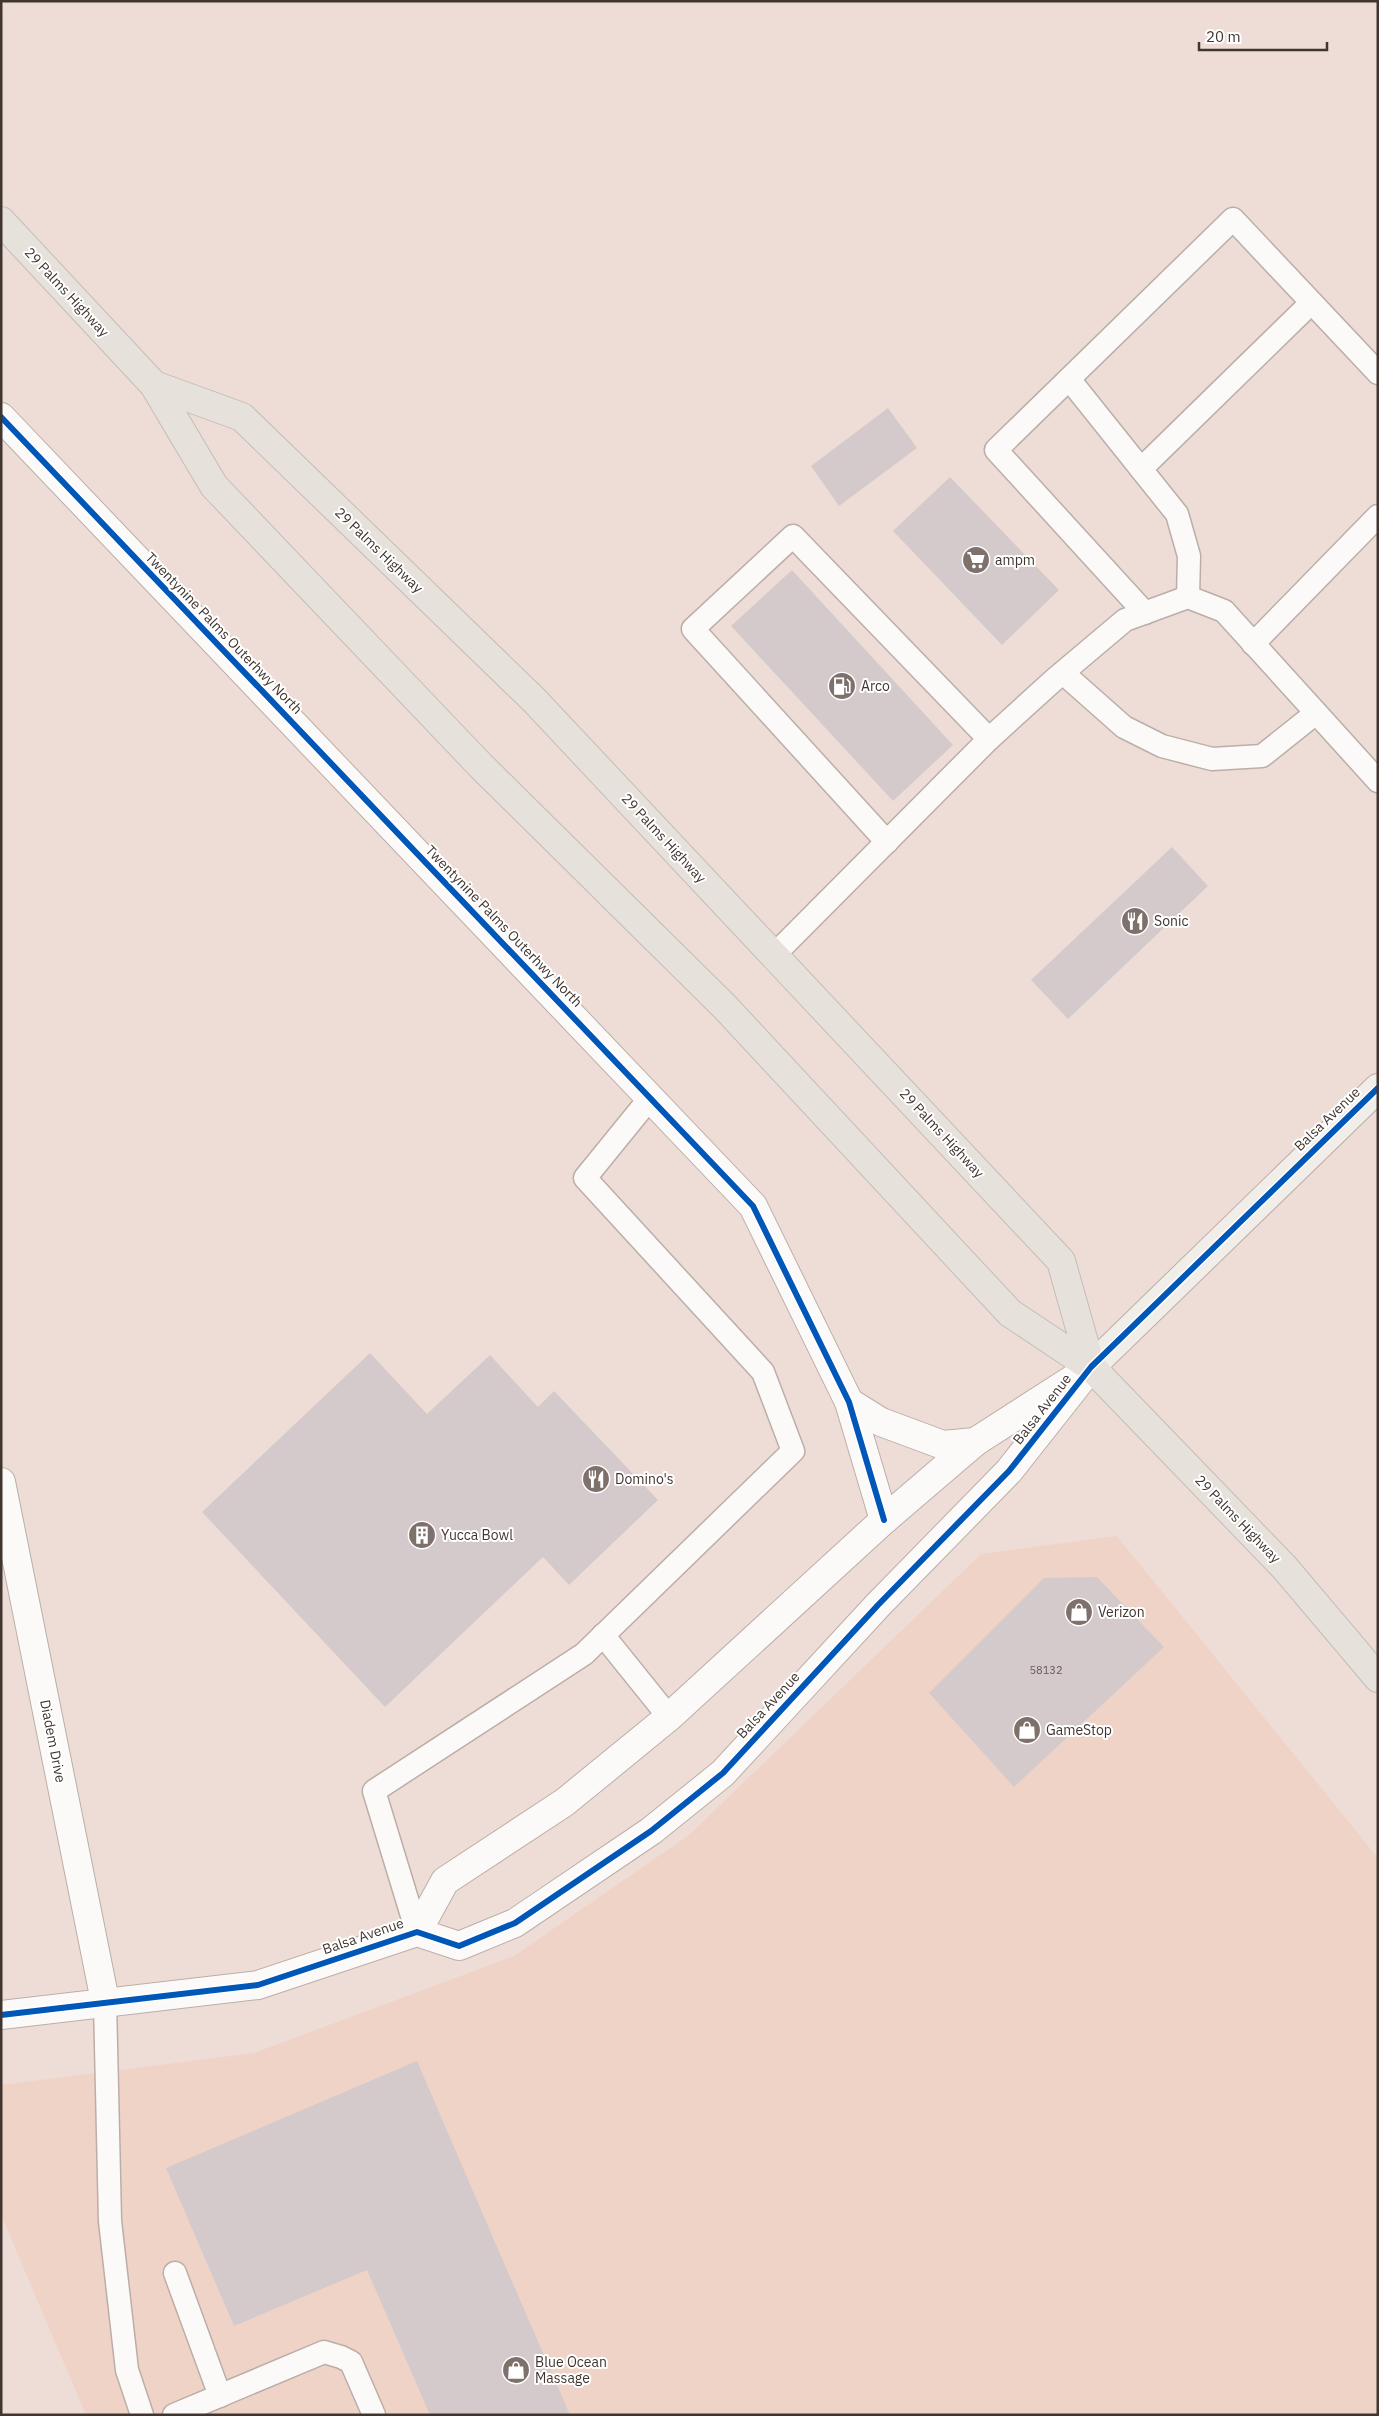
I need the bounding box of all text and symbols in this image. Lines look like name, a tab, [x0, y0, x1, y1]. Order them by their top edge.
scale bar	[1199, 20, 1326, 52]
text: 20 m	[1206, 27, 1241, 46]
street label: 29 Palms Highway	[21, 244, 113, 340]
street label: 29 Palms Highway	[331, 503, 427, 597]
supermarket icon: ampm	[961, 545, 991, 575]
street label: Twentynine Palms Outerhwy North	[142, 548, 306, 718]
place label: ampm	[995, 551, 1035, 569]
fuel station icon: Arco	[827, 671, 857, 701]
place label: Arco	[861, 677, 890, 695]
street label: 29 Palms Highway	[618, 790, 710, 886]
street label: Twentynine Palms Outerhwy North	[422, 841, 586, 1011]
restaurant icon: Sonic	[1120, 906, 1150, 936]
place label: Sonic	[1154, 912, 1188, 930]
street label: Balsa Avenue	[1290, 1083, 1364, 1155]
street label: 29 Palms Highway	[896, 1085, 988, 1181]
street label: Balsa Avenue	[1009, 1370, 1075, 1448]
restaurant icon: Domino's	[581, 1464, 611, 1494]
place label: Domino's	[615, 1470, 674, 1488]
street label: 29 Palms Highway	[1191, 1471, 1285, 1567]
building icon: Yucca Bowl	[407, 1520, 437, 1550]
place label: Yucca Bowl	[441, 1526, 513, 1544]
shop icon: Verizon	[1064, 1597, 1094, 1627]
place label: Verizon	[1098, 1603, 1145, 1621]
house number: 58132	[1030, 1663, 1063, 1677]
street label: Balsa Avenue	[733, 1668, 804, 1742]
street label: Diadem Drive	[36, 1698, 70, 1784]
shop icon: GameStop	[1012, 1715, 1042, 1745]
place label: GameStop	[1046, 1721, 1112, 1739]
street label: Balsa Avenue	[320, 1914, 406, 1958]
place label: Blue Ocean Massage	[535, 2353, 607, 2387]
shop icon: Blue Ocean Massage	[501, 2355, 531, 2385]

